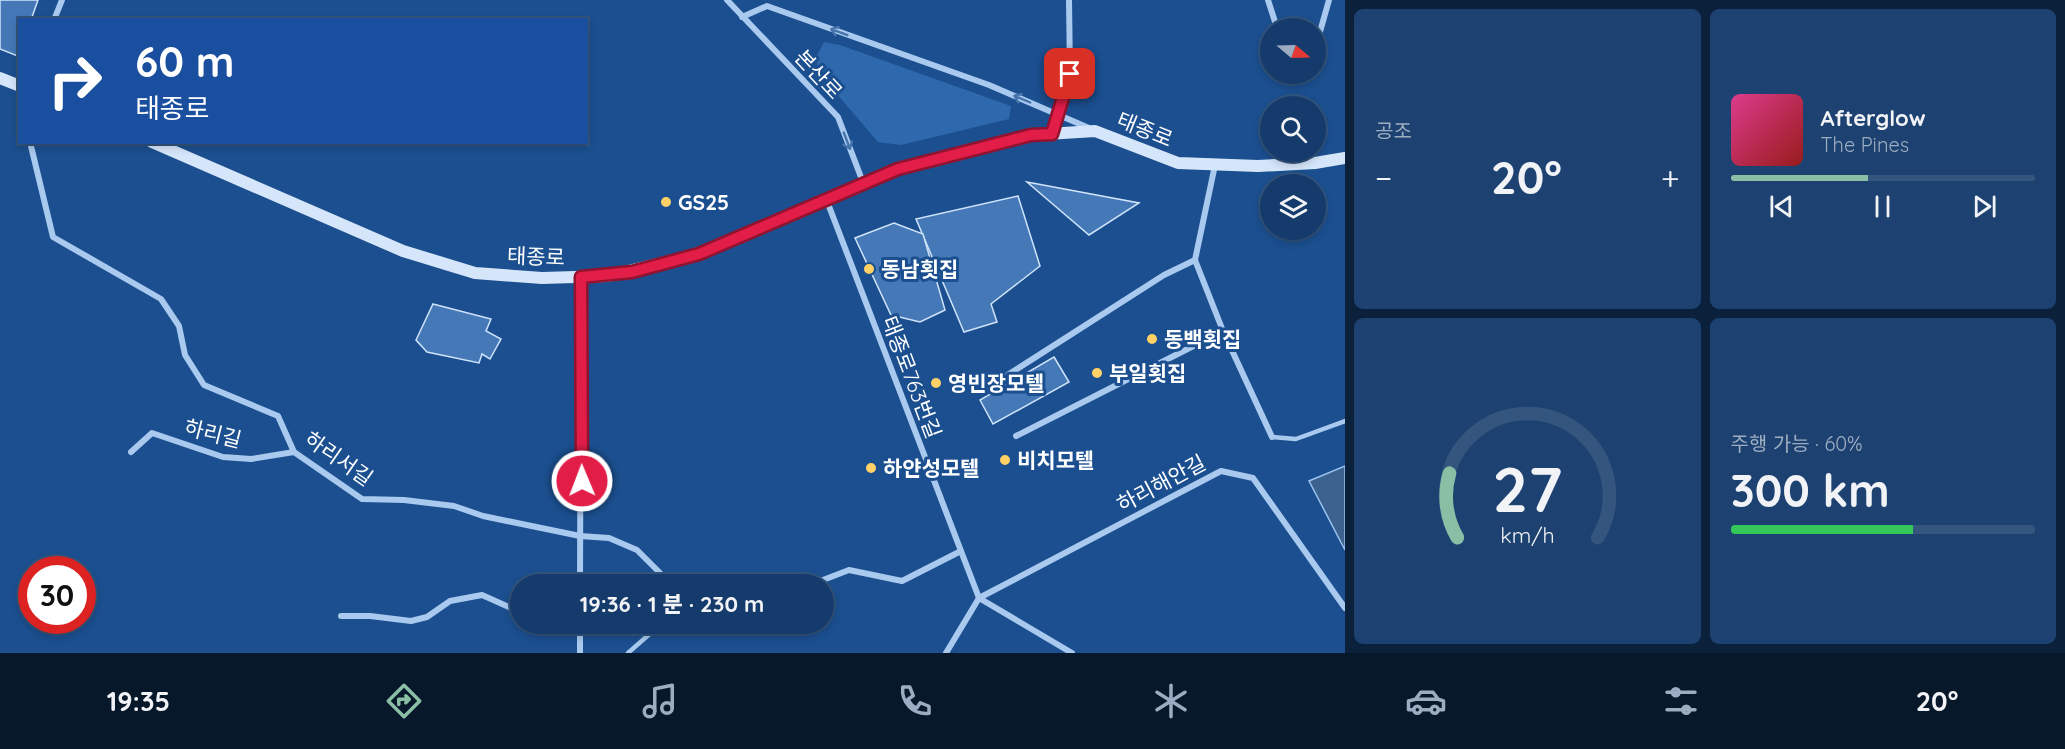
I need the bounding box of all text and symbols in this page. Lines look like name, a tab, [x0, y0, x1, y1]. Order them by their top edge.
north arrow	[1260, 18, 1326, 84]
map controls	[1260, 18, 1326, 240]
one-way arrow	[831, 25, 849, 36]
text: 60 m	[135, 35, 235, 88]
icon: right	[36, 42, 114, 120]
street label: 본산로	[790, 44, 848, 104]
pin	[1044, 48, 1095, 99]
icon: arrive	[1053, 57, 1086, 90]
text: 태종로	[135, 91, 210, 125]
one-way arrow	[1014, 93, 1032, 104]
button: search	[1260, 96, 1326, 162]
text: Afterglow	[1821, 104, 1926, 132]
street label: 태종로	[1113, 106, 1177, 152]
text: 공조	[1375, 118, 1412, 143]
one-way arrow	[842, 131, 853, 149]
text: The Pines	[1821, 132, 1909, 157]
text: 20°	[1491, 149, 1562, 205]
text: −	[1375, 157, 1392, 198]
text: +	[1661, 157, 1679, 198]
button: layers	[1260, 174, 1326, 240]
place label: GS25	[678, 189, 729, 215]
icon: previous	[1765, 190, 1798, 223]
icon: pause	[1866, 190, 1899, 223]
icon: next	[1968, 190, 2001, 223]
marker: GS25	[659, 195, 673, 209]
street label: 태종로	[507, 242, 565, 270]
place label: 동남횟집	[881, 256, 958, 282]
marker: 동남횟집	[862, 262, 876, 276]
street label: 태종로763번길	[877, 312, 947, 442]
place label: 동백횟집	[1164, 326, 1241, 352]
marker: 동백횟집	[1145, 332, 1159, 346]
place label: 부일횟집	[1109, 360, 1186, 386]
marker: 부일횟집	[1090, 366, 1104, 380]
place label: 영빈장모텔	[948, 370, 1045, 396]
marker: 영빈장모텔	[929, 376, 943, 390]
street label: 하리길	[182, 413, 244, 453]
street label: 하리서길	[300, 425, 378, 491]
text: 주행 가능 · 60%	[1731, 431, 1863, 456]
place label: 비치모텔	[1017, 447, 1094, 473]
position arrow	[550, 449, 614, 513]
street label: 하리해안길	[1112, 449, 1210, 517]
text: 27	[1492, 450, 1562, 528]
marker: 비치모텔	[998, 453, 1012, 467]
place label: 하얀성모텔	[883, 455, 980, 481]
marker: 하얀성모텔	[864, 461, 878, 475]
text: 300 km	[1731, 462, 1890, 518]
text: km/h	[1500, 522, 1554, 548]
speed limit sign: 30	[18, 556, 96, 634]
text: 19:36 · 1 분 · 230 m	[580, 590, 764, 618]
icon: directions	[383, 680, 425, 722]
icon: music	[639, 680, 681, 722]
icon: phone	[894, 680, 936, 722]
icon: climate	[1150, 680, 1192, 722]
icon: car	[1405, 680, 1447, 722]
icon: filters	[1660, 680, 1702, 722]
text: 19:35	[107, 684, 170, 718]
text: 20°	[1916, 684, 1958, 718]

